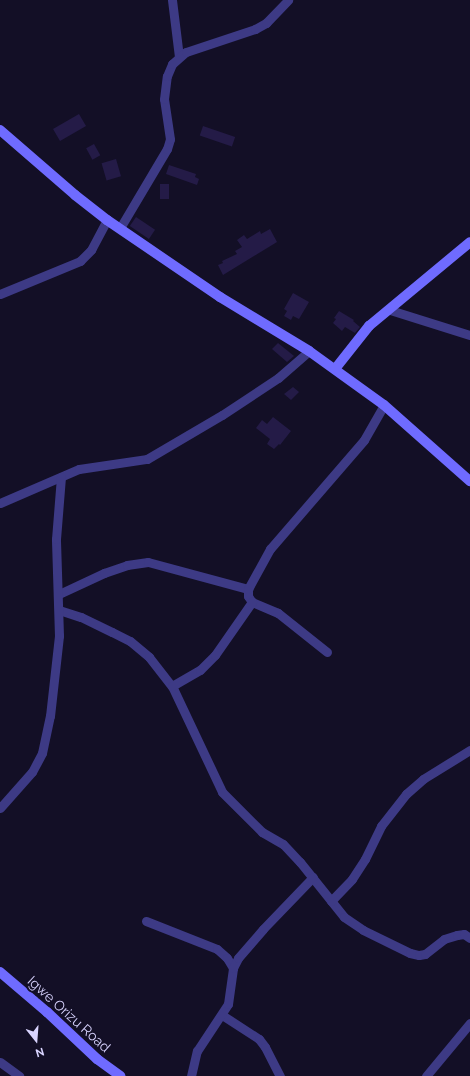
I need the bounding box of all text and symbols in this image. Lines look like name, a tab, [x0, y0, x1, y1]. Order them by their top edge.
street label: Igwe Orizu Road	[24, 972, 114, 1056]
north arrow	[16, 1020, 56, 1060]
text: N	[34, 1045, 46, 1059]

